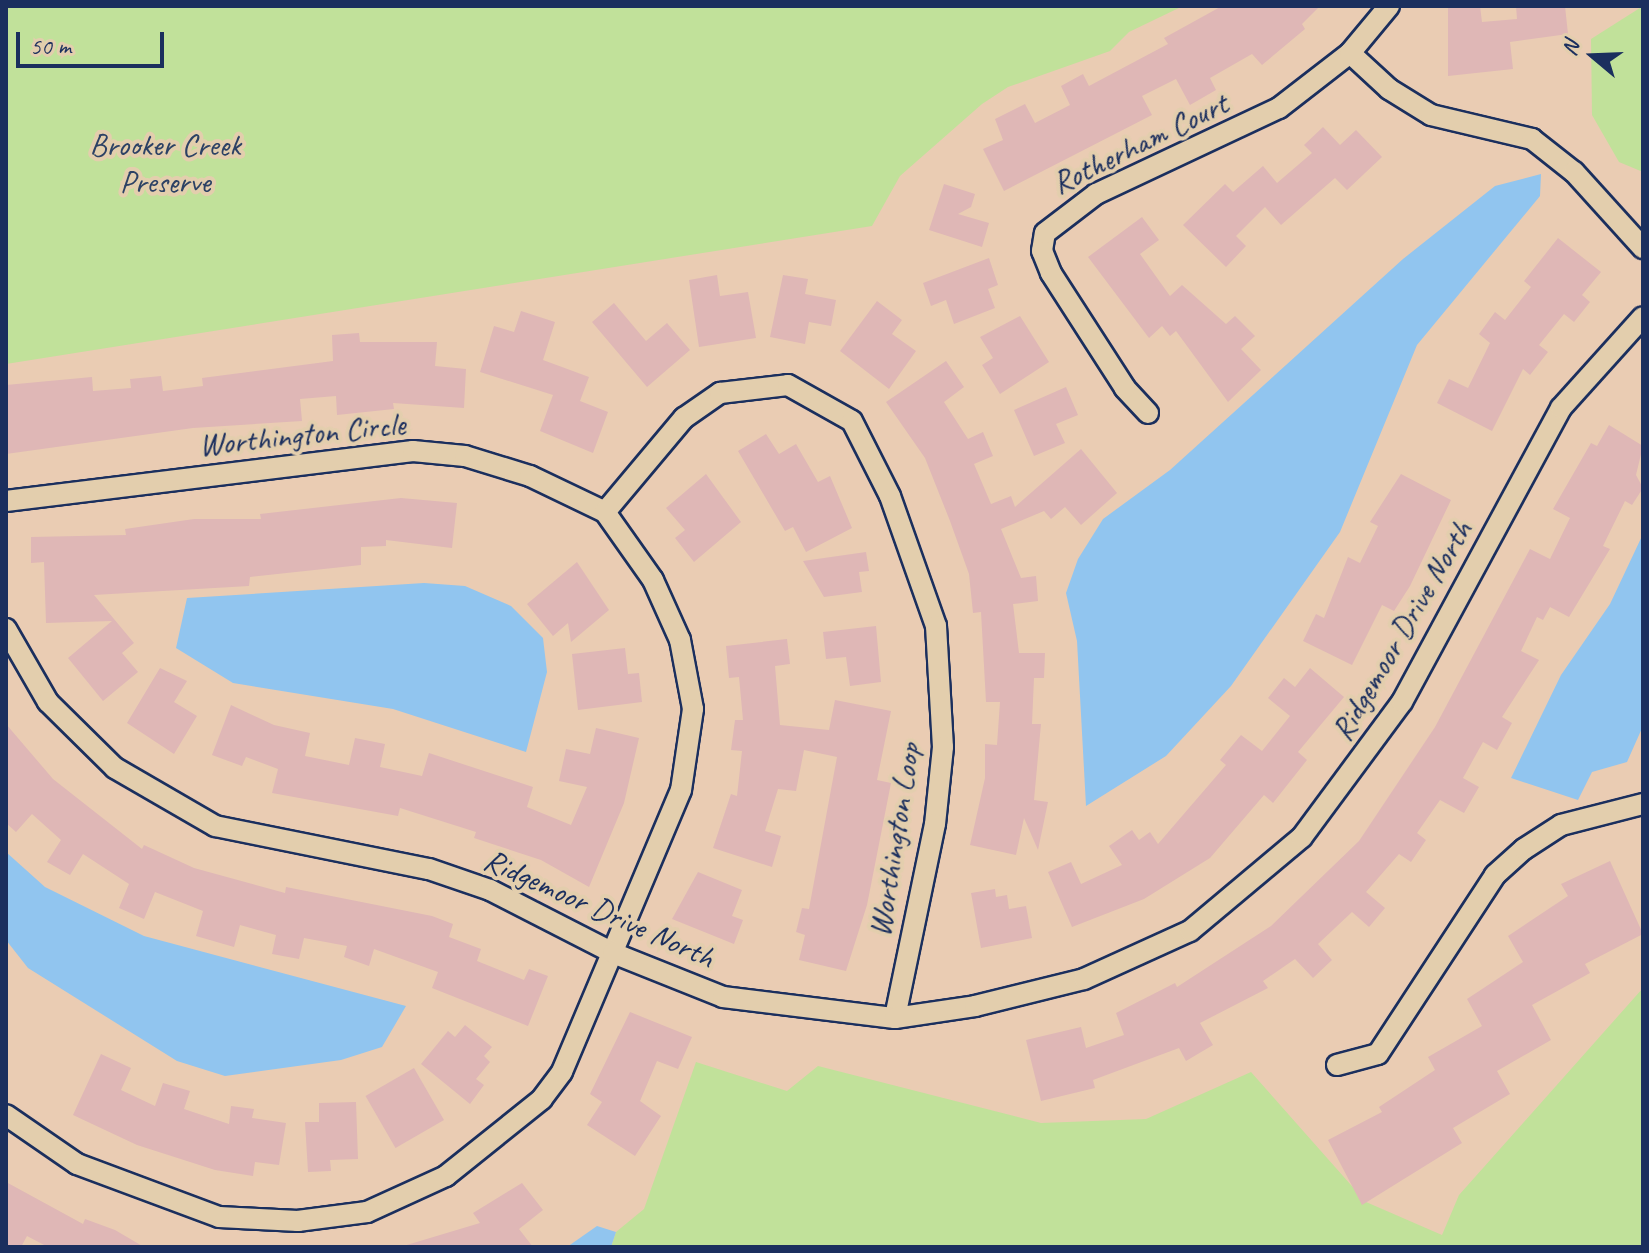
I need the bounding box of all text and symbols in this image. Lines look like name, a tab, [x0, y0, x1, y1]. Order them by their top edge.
scale bar	[20, 16, 168, 66]
north arrow	[1553, 16, 1633, 96]
text: 50 m	[30, 31, 71, 61]
text: N	[1555, 37, 1586, 59]
street label: Rotherham Court	[1046, 85, 1234, 203]
park label: Brooker Creek Preserve	[89, 127, 241, 202]
street label: Worthington Circle	[197, 405, 407, 465]
street label: Ridgemoor Drive North	[1323, 513, 1481, 749]
street label: Worthington Loop	[861, 741, 929, 939]
street label: Ridgemoor Drive North	[477, 841, 721, 977]

